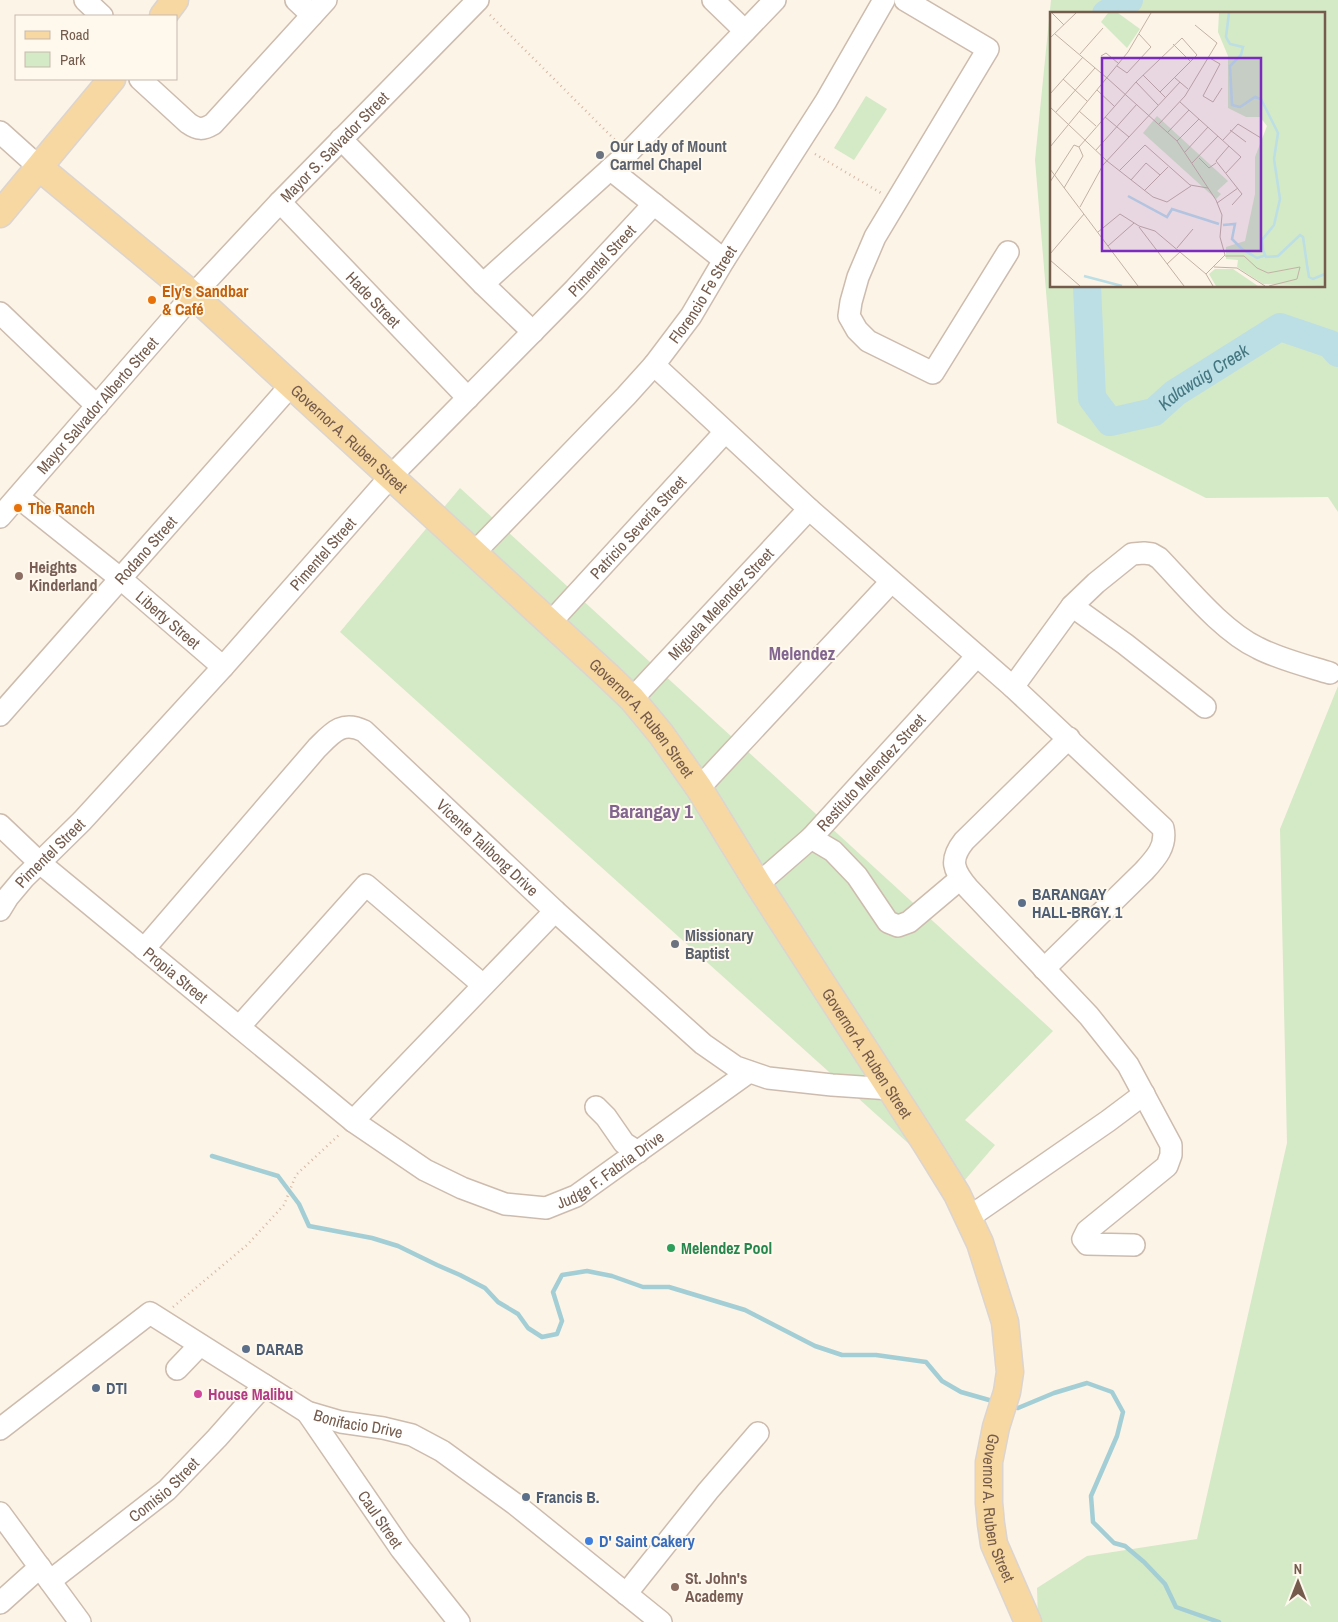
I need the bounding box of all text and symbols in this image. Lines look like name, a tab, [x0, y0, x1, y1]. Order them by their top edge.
inset map	[1050, 12, 1326, 288]
legend	[15, 15, 178, 80]
text: Road	[60, 24, 89, 45]
text: Park	[60, 49, 86, 70]
street label: Mayor S. Salvador Street	[275, 86, 394, 207]
place label: Our Lady of Mount Carmel Chapel	[610, 135, 727, 175]
marker: Our Lady of Mount Carmel Chapel	[594, 149, 606, 161]
street label: Pimentel Street	[563, 219, 641, 301]
street label: Florencio Fe Street	[663, 241, 742, 348]
street label: Hade Street	[341, 267, 406, 333]
place label: Ely’s Sandbar & Café	[162, 280, 249, 320]
marker: Ely’s Sandbar & Café	[146, 294, 158, 306]
street label: Mayor Salvador Alberto Street	[31, 332, 163, 479]
water label: Kalawaig Creek	[1152, 337, 1254, 415]
street label: Governor A. Ruben Street	[286, 379, 413, 498]
street label: Patricio Severia Street	[585, 470, 691, 584]
place label: The Ranch	[28, 497, 95, 519]
marker: The Ranch	[12, 502, 24, 514]
street label: Rodano Street	[109, 511, 182, 589]
street label: Pimentel Street	[284, 512, 361, 595]
street label: Miguela Melendez Street	[663, 543, 779, 665]
place label: Heights Kinderland	[29, 556, 98, 596]
marker: Heights Kinderland	[13, 570, 25, 582]
street label: Liberty Street	[131, 586, 205, 654]
district label: Melendez	[769, 641, 836, 666]
street label: Governor A. Ruben Street	[585, 653, 699, 782]
street label: Restituto Melendez Street	[812, 709, 930, 836]
street label: Vicente Talibong Drive	[432, 794, 543, 901]
district label: Barangay 1	[609, 798, 693, 824]
street label: Pimentel Street	[10, 813, 90, 892]
place label: BARANGAY HALL-BRGY. 1	[1032, 883, 1123, 923]
marker: BARANGAY HALL-BRGY. 1	[1016, 897, 1028, 909]
place label: Missionary Baptist	[685, 924, 754, 964]
marker: Missionary Baptist	[669, 938, 681, 950]
street label: Propia Street	[139, 942, 213, 1008]
street label: Governor A. Ruben Street	[817, 984, 918, 1123]
street label: Judge F. Fabria Drive	[553, 1126, 668, 1214]
place label: Melendez Pool	[681, 1237, 772, 1259]
marker: Melendez Pool	[665, 1242, 677, 1254]
place label: DARAB	[256, 1338, 303, 1360]
marker: DARAB	[240, 1343, 252, 1355]
place label: DTI	[106, 1377, 127, 1399]
marker: DTI	[90, 1382, 102, 1394]
place label: House Malibu	[208, 1383, 293, 1405]
marker: House Malibu	[192, 1388, 204, 1400]
street label: Bonifacio Drive	[311, 1404, 405, 1443]
street label: Governor A. Ruben Street	[978, 1432, 1020, 1586]
street label: Comisio Street	[124, 1452, 204, 1527]
street label: Caul Street	[353, 1486, 408, 1553]
place label: Francis B.	[536, 1486, 599, 1508]
marker: Francis B.	[520, 1491, 532, 1503]
place label: D' Saint Cakery	[599, 1530, 695, 1552]
marker: D' Saint Cakery	[583, 1535, 595, 1547]
north arrow	[1273, 1557, 1323, 1607]
text: N	[1294, 1560, 1302, 1578]
place label: St. John's Academy	[685, 1567, 747, 1607]
marker: St. John's Academy	[669, 1581, 681, 1593]

